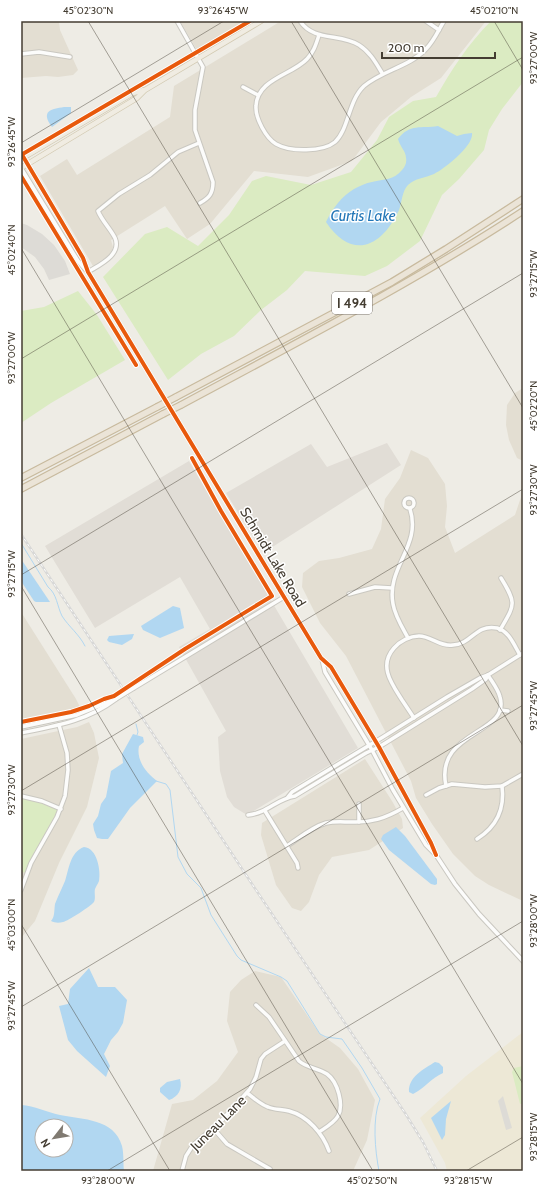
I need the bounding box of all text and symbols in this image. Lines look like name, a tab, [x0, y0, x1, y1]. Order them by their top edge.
text: 45°02'30"N	[63, 4, 113, 17]
text: 93°26'45"W	[198, 4, 249, 17]
text: 45°02'10"N	[470, 4, 518, 17]
text: 93°27'00"W	[527, 31, 540, 84]
scale bar	[382, 34, 495, 60]
text: 200 m	[388, 40, 424, 55]
text: 93°26'45"W	[5, 116, 18, 167]
water label: Curtis Lake	[330, 207, 396, 225]
text: 45°02'40"N	[5, 225, 18, 275]
text: 93°27'15"W	[527, 250, 540, 298]
road number: I 494	[332, 292, 372, 314]
text: 93°27'00"W	[5, 331, 18, 384]
text: 45°02'20"N	[527, 381, 540, 431]
text: 93°27'30"W	[527, 464, 540, 516]
street label: Schmidt Lake Road	[236, 504, 310, 610]
text: 93°27'15"W	[5, 550, 18, 598]
text: 93°27'45"W	[527, 681, 540, 731]
text: 93°27'30"W	[5, 764, 18, 816]
text: 93°28'00"W	[527, 894, 540, 948]
text: 45°03'00"N	[5, 899, 18, 951]
text: 93°27'45"W	[5, 981, 18, 1031]
street label: Juneau Lane	[186, 1091, 250, 1155]
text: 93°28'15"W	[527, 1112, 540, 1161]
north arrow	[34, 1118, 74, 1158]
text: N	[37, 1136, 53, 1150]
text: 93°28'00"W	[81, 1174, 135, 1187]
text: 45°02'50"N	[347, 1174, 397, 1187]
text: 93°28'15"W	[444, 1174, 493, 1187]

